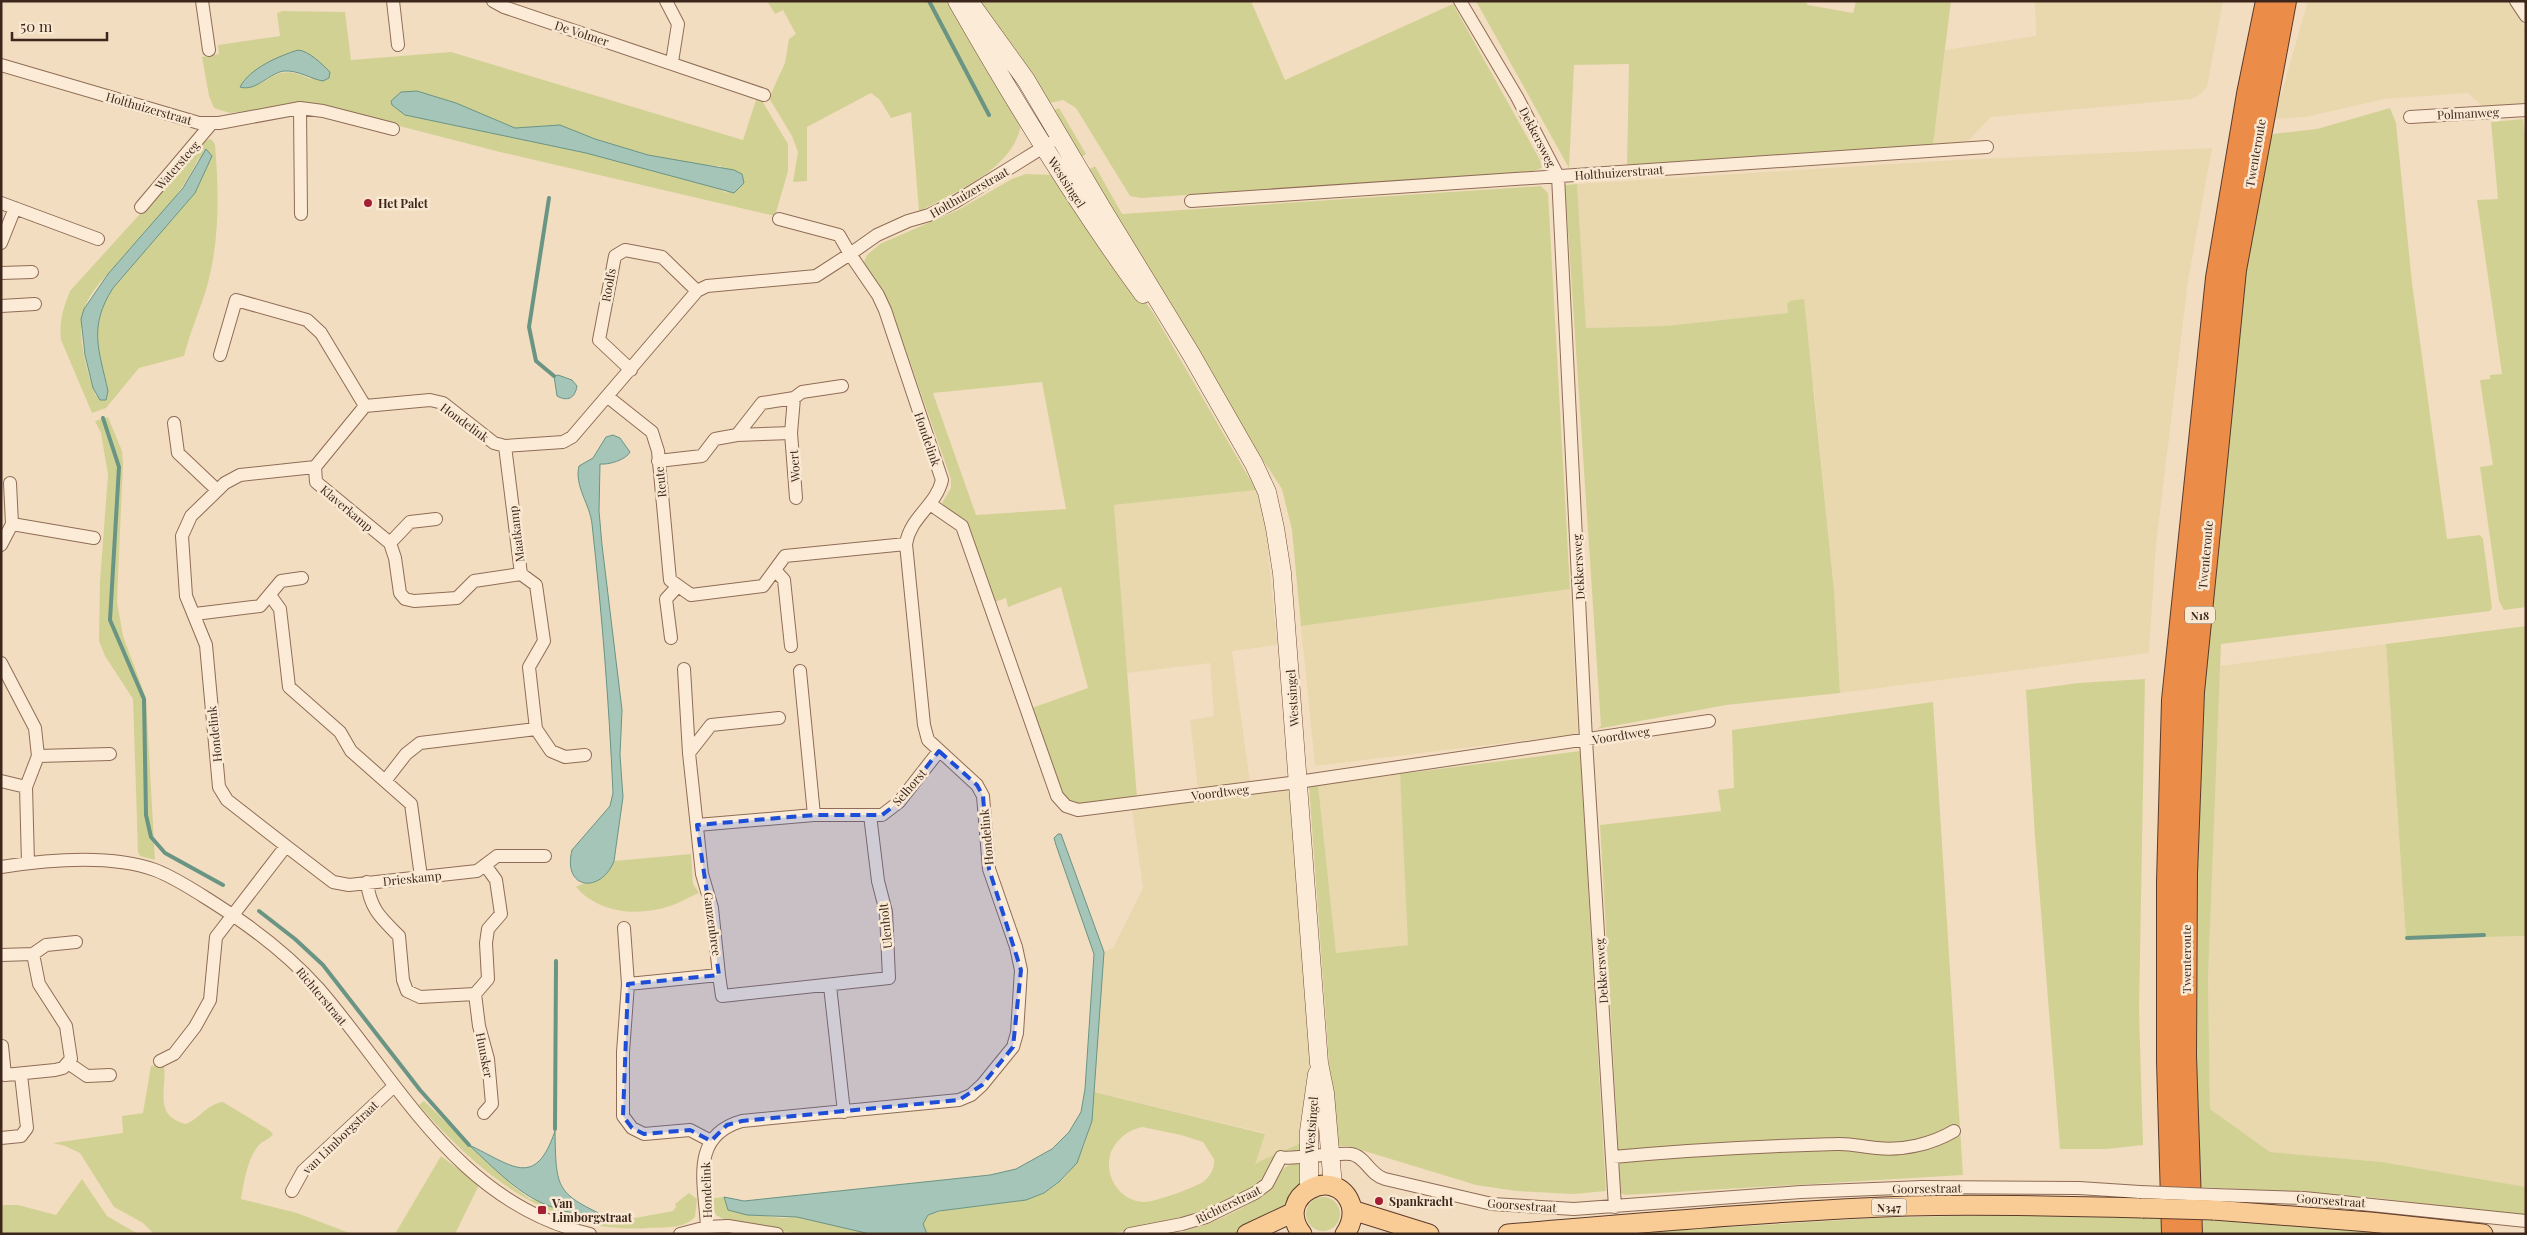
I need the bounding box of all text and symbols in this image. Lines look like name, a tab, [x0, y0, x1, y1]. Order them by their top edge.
scale bar	[12, 10, 108, 42]
text: 50 m	[20, 16, 53, 36]
street label: De Volmer	[553, 17, 612, 49]
street label: Holthuizerstraat	[104, 88, 195, 128]
street label: Polmanweg	[2437, 103, 2500, 123]
street label: Dekkersweg	[1516, 104, 1560, 170]
street label: Twenteroute	[2241, 118, 2269, 188]
street label: Watersteeg	[151, 137, 203, 194]
street label: Westsingel	[1044, 153, 1090, 211]
street label: Holthuizerstraat	[1574, 161, 1665, 183]
street label: Holthuizerstraat	[927, 162, 1012, 221]
place label: Het Palet	[378, 195, 429, 211]
marker: Het Palet	[362, 197, 374, 209]
street label: Roolfs	[597, 267, 619, 303]
street label: Hondelink	[437, 399, 493, 445]
street label: Hondelink	[911, 410, 945, 469]
street label: Woert	[785, 449, 803, 484]
street label: Reute	[650, 466, 670, 498]
street label: Klaverkamp	[317, 481, 377, 535]
street label: Maatkamp	[505, 505, 527, 563]
street label: Twenteroute	[2194, 520, 2216, 590]
street label: Dekkersweg	[1568, 533, 1588, 600]
road number: N18	[2185, 606, 2215, 624]
street label: Westsingel	[1282, 668, 1302, 728]
street label: Hondelink	[203, 705, 225, 763]
street label: Voordtweg	[1590, 722, 1651, 748]
street label: Selhorst	[888, 764, 930, 809]
street label: Voordtweg	[1189, 780, 1250, 804]
street label: Hondelink	[976, 808, 996, 866]
street label: Drieskamp	[382, 867, 442, 889]
street label: Ganzenbree	[701, 891, 725, 957]
street label: Ulenholt	[875, 902, 895, 950]
street label: Twenteroute	[2178, 924, 2194, 994]
street label: Dekkersweg	[1591, 937, 1611, 1004]
street label: Richterstraat	[293, 964, 351, 1029]
street label: Huusker	[473, 1031, 497, 1080]
street label: Westsingel	[1301, 1095, 1321, 1155]
street label: van Limborgstraat	[298, 1096, 382, 1178]
street label: Hondelink	[697, 1161, 715, 1218]
street label: Goorsestraat	[1892, 1179, 1963, 1197]
street label: Richterstraat	[1193, 1181, 1264, 1227]
street label: Goorsestraat	[2296, 1190, 2367, 1210]
place label: Spankracht	[1389, 1193, 1454, 1209]
place label: Van Limborgstraat	[551, 1195, 633, 1225]
marker: Spankracht	[1373, 1195, 1385, 1207]
street label: Goorsestraat	[1487, 1195, 1558, 1215]
road number: N347	[1872, 1198, 1906, 1216]
marker: Van Limborgstraat	[536, 1204, 548, 1216]

